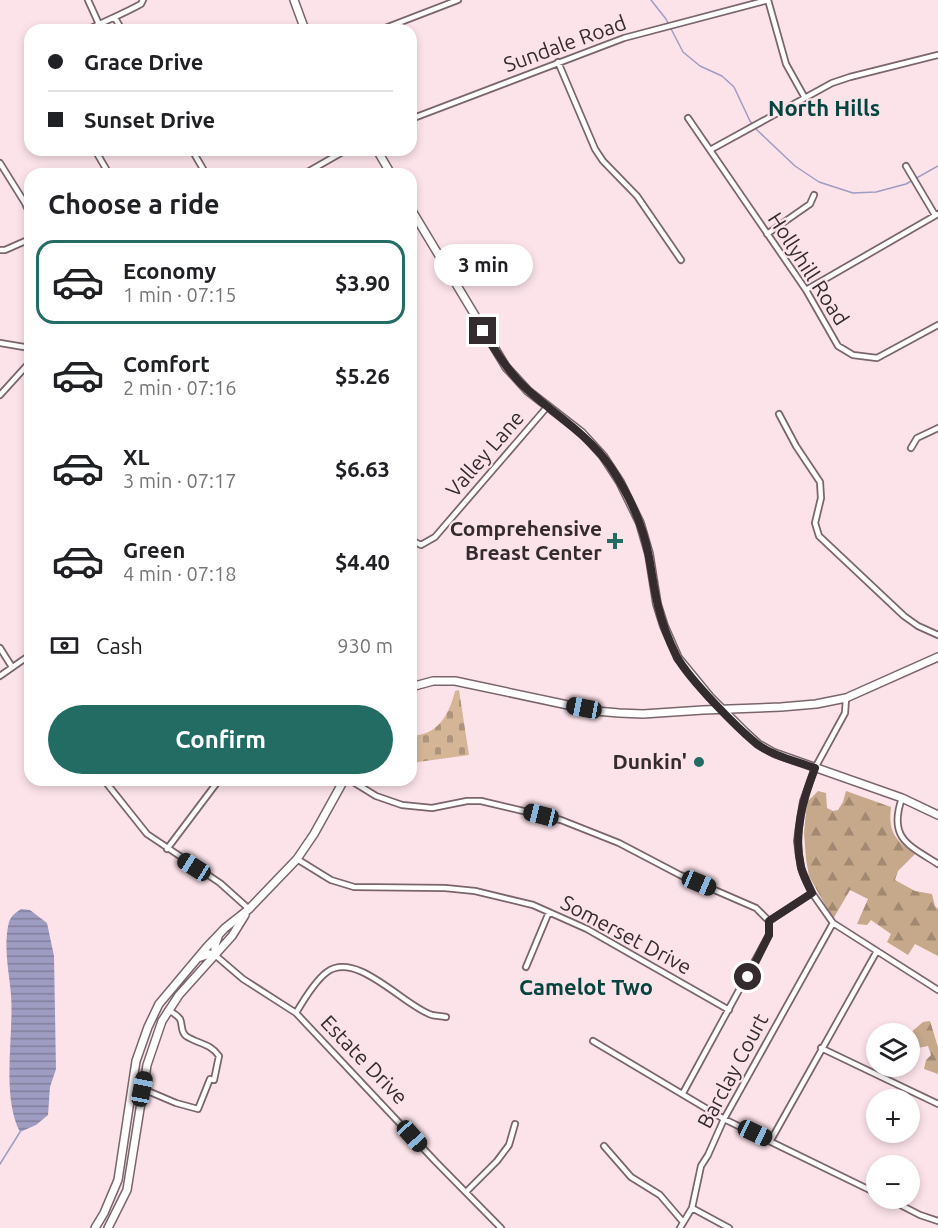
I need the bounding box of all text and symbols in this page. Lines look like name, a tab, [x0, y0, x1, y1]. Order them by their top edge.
street label: Sundale Road	[500, 10, 629, 76]
text: Grace Drive	[84, 49, 203, 74]
district label: North Hills	[768, 95, 880, 120]
text: Sunset Drive	[84, 107, 215, 132]
text: Choose a ride	[48, 189, 220, 219]
street label: Hollyhill Road	[764, 208, 854, 329]
callout: 3 min	[434, 244, 532, 286]
text: 3 min	[458, 253, 509, 276]
icon: car	[51, 255, 105, 309]
text: Economy	[123, 258, 216, 283]
text: $3.90	[335, 270, 390, 295]
text: 1 min · 07:15	[123, 283, 237, 306]
route end	[469, 317, 496, 344]
icon: car	[51, 348, 105, 402]
text: Comfort	[123, 351, 210, 376]
text: $5.26	[335, 363, 390, 388]
text: 2 min · 07:16	[123, 376, 237, 399]
street label: Valley Lane	[440, 405, 528, 501]
icon: car	[51, 441, 105, 495]
text: XL	[123, 444, 150, 469]
text: $6.63	[335, 456, 390, 481]
text: 3 min · 07:17	[123, 469, 237, 492]
place label: Comprehensive Breast Center	[450, 516, 602, 564]
marker: Comprehensive Breast Center	[606, 532, 624, 550]
icon: car	[51, 534, 105, 588]
text: Green	[123, 537, 185, 562]
text: $4.40	[335, 549, 390, 574]
text: 4 min · 07:18	[123, 562, 237, 585]
icon: cash	[48, 629, 81, 662]
text: Cash	[96, 633, 143, 658]
text: 930 m	[337, 634, 393, 657]
car	[565, 696, 603, 720]
button: Confirm	[48, 705, 393, 774]
place label: Dunkin'	[612, 749, 687, 773]
marker: Dunkin'	[692, 755, 706, 769]
car	[521, 802, 561, 828]
car	[174, 850, 214, 884]
car	[679, 868, 719, 898]
street label: Somerset Drive	[557, 890, 696, 979]
route start	[734, 963, 761, 990]
district label: Camelot Two	[519, 974, 653, 999]
street label: Barclay Court	[692, 1009, 772, 1132]
street label: Estate Drive	[316, 1010, 413, 1109]
map controls	[866, 1023, 920, 1209]
button: layers	[866, 1023, 920, 1077]
car	[130, 1070, 154, 1108]
button: +	[866, 1089, 920, 1143]
car	[393, 1117, 431, 1155]
car	[735, 1117, 775, 1149]
button: −	[866, 1155, 920, 1209]

